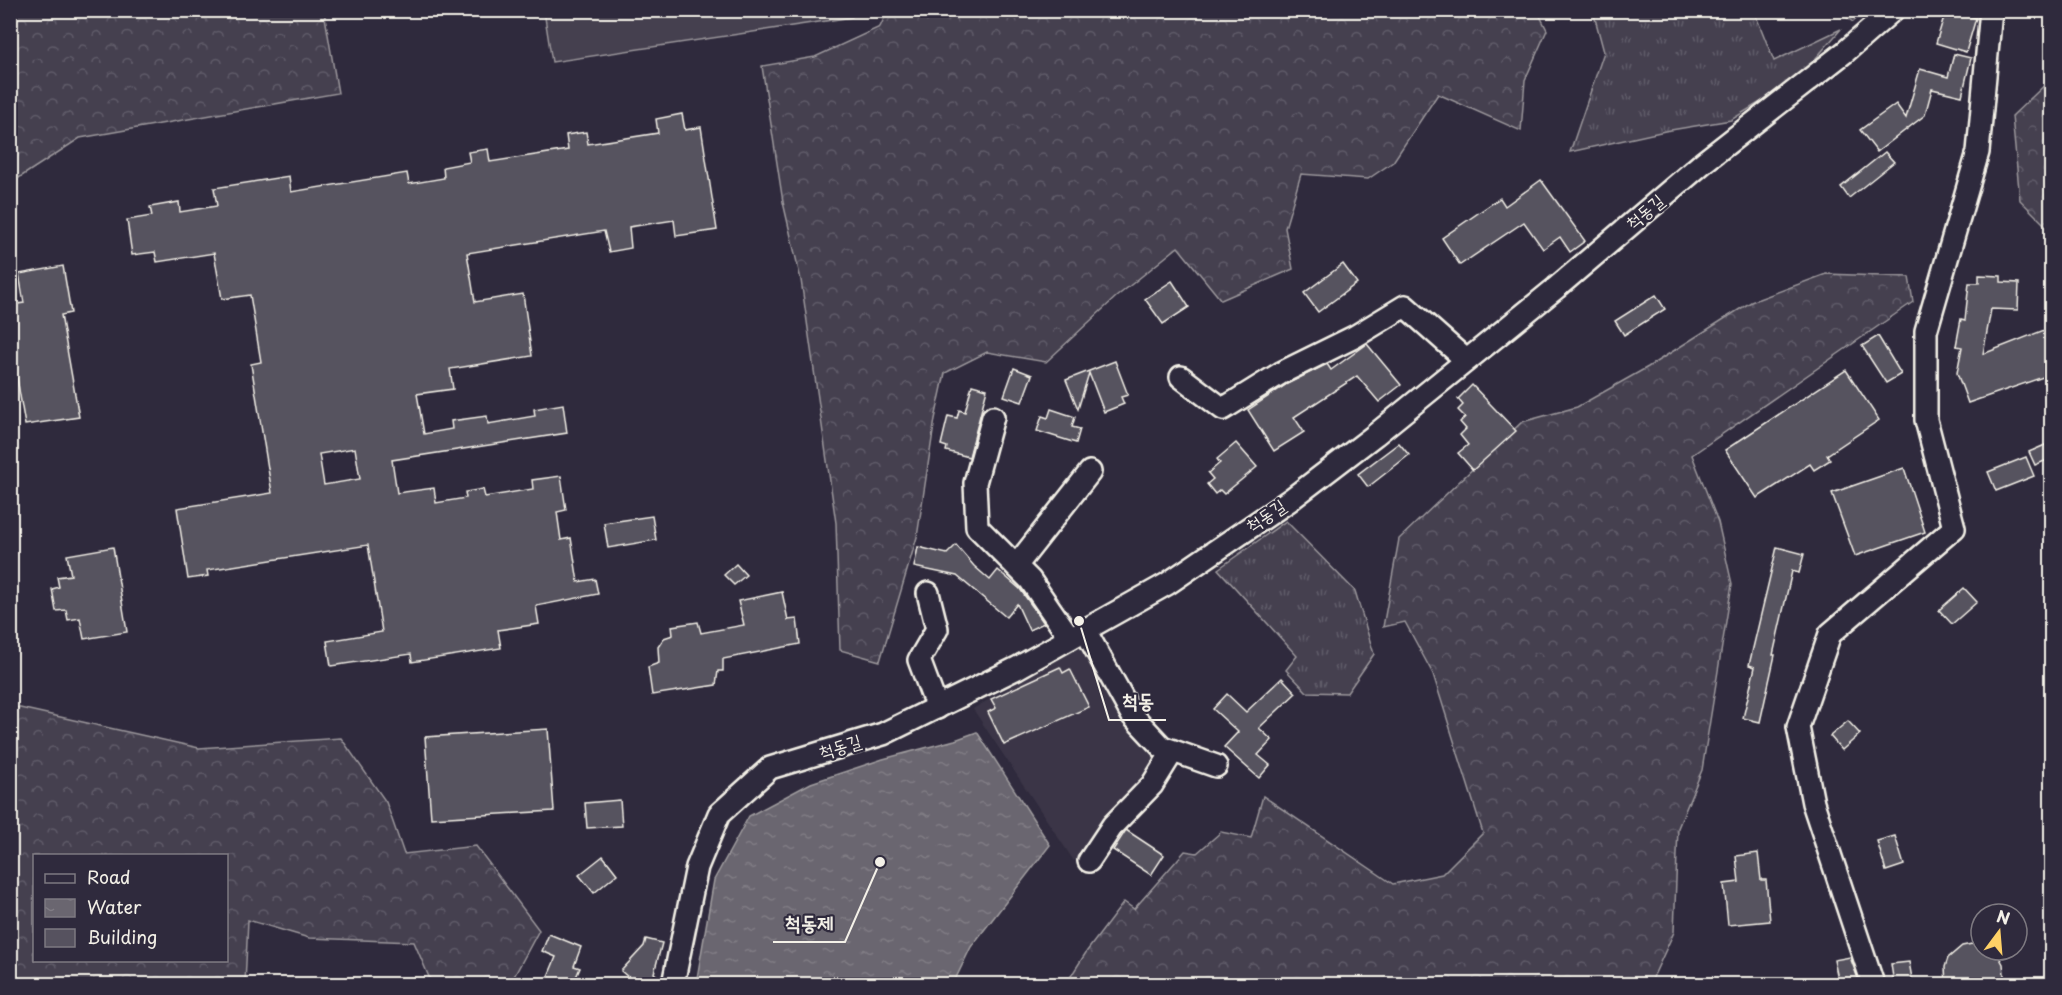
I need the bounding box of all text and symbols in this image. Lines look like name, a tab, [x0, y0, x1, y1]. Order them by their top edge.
street label: 척동길	[1619, 186, 1670, 235]
street label: 척동길	[1240, 491, 1291, 538]
callout: 척동	[1109, 682, 1166, 720]
text: 척동	[1122, 685, 1154, 715]
street label: 척동길	[815, 726, 865, 765]
legend	[33, 854, 228, 962]
text: Road	[87, 863, 131, 890]
text: Water	[87, 893, 142, 920]
north arrow	[1969, 902, 2029, 962]
text: N	[1994, 903, 2013, 930]
callout: 척동제	[773, 904, 845, 942]
text: 척동제	[785, 907, 833, 937]
text: Building	[87, 923, 157, 950]

